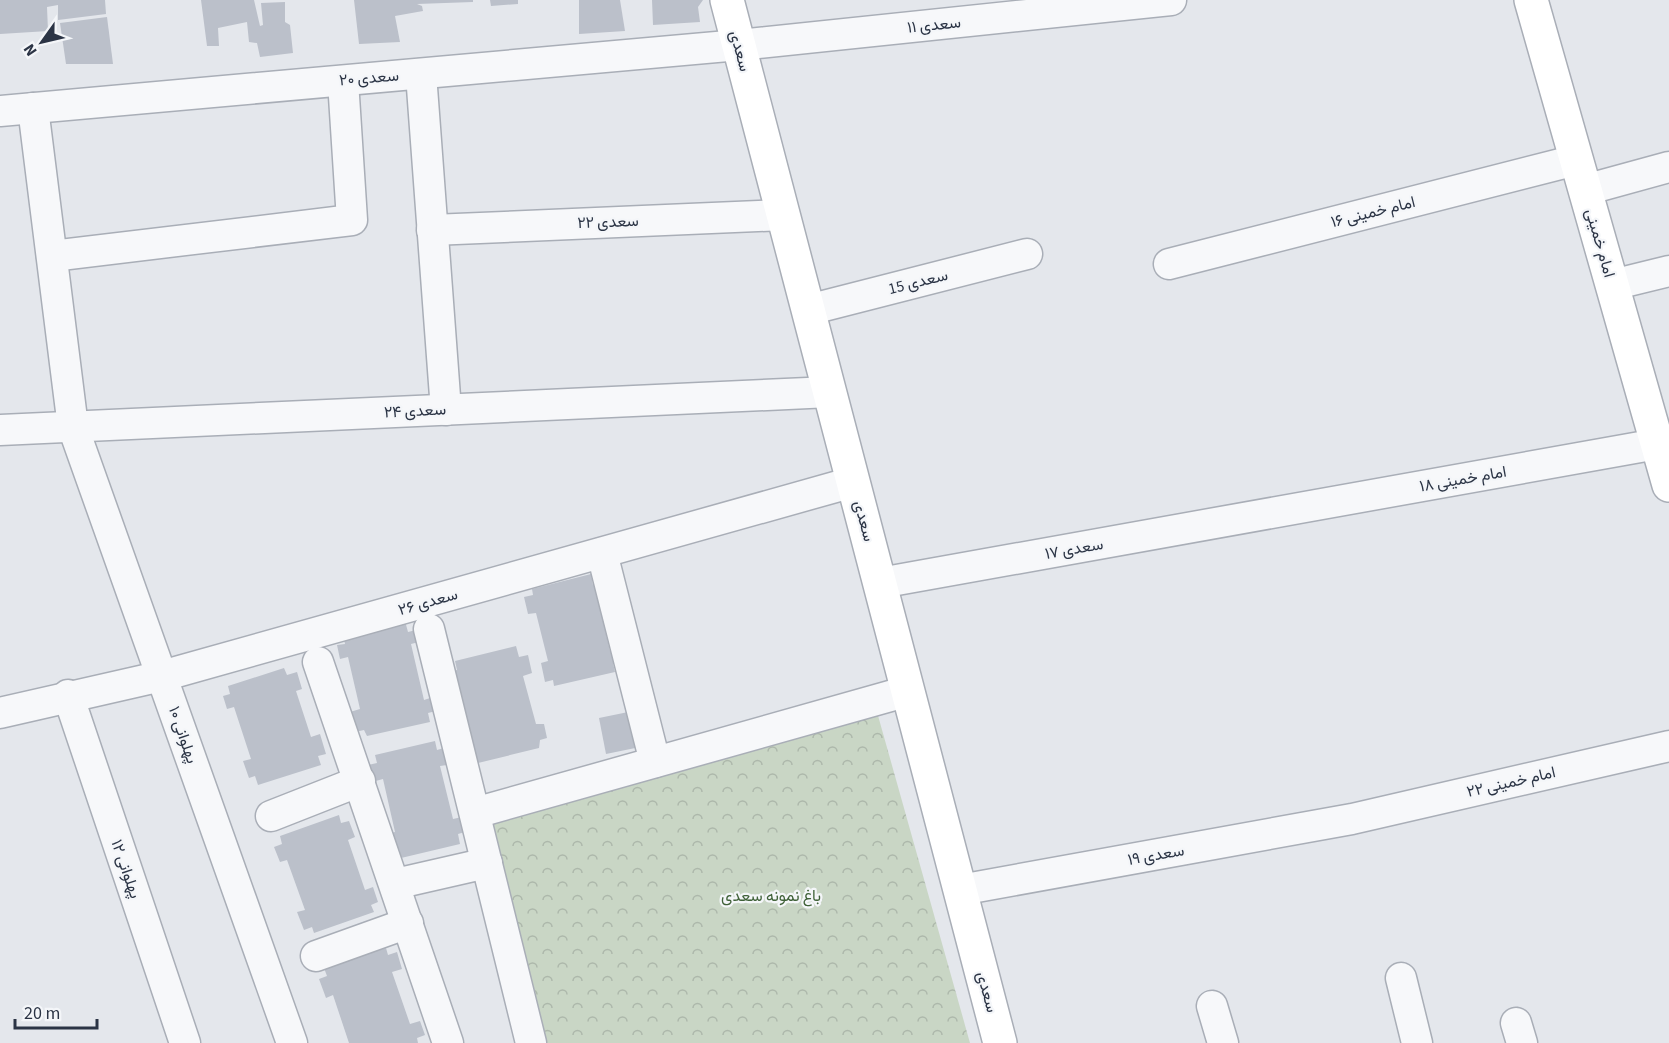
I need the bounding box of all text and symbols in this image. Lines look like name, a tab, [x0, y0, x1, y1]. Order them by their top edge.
street label: سعدی ۱۱	[906, 11, 962, 39]
north arrow	[12, 12, 72, 72]
street label: سعدی	[724, 28, 756, 74]
text: N	[18, 39, 42, 60]
street label: سعدی ۲۰	[338, 64, 400, 92]
street label: امام خمینی ۱۶	[1329, 191, 1417, 233]
street label: امام خمینی	[1580, 206, 1620, 280]
street label: سعدی ۲۲	[577, 210, 639, 234]
street label: سعدی 15	[886, 264, 950, 300]
street label: سعدی ۲۴	[383, 398, 447, 424]
street label: امام خمینی ۱۸	[1418, 461, 1508, 497]
street label: سعدی	[848, 498, 880, 544]
street label: سعدی ۱۷	[1043, 533, 1105, 565]
street label: سعدی ۲۶	[396, 583, 460, 621]
street label: پهلوانی ۱۰	[163, 703, 203, 767]
street label: امام خمینی ۲۲	[1464, 761, 1558, 803]
street label: پهلوانی ۱۲	[106, 837, 146, 902]
street label: سعدی ۱۹	[1126, 839, 1186, 871]
park label: باغ نمونه سعدی	[721, 885, 821, 907]
street label: سعدی	[971, 969, 1003, 1015]
scale bar	[15, 992, 98, 1030]
text: 20 m	[24, 1001, 60, 1026]

